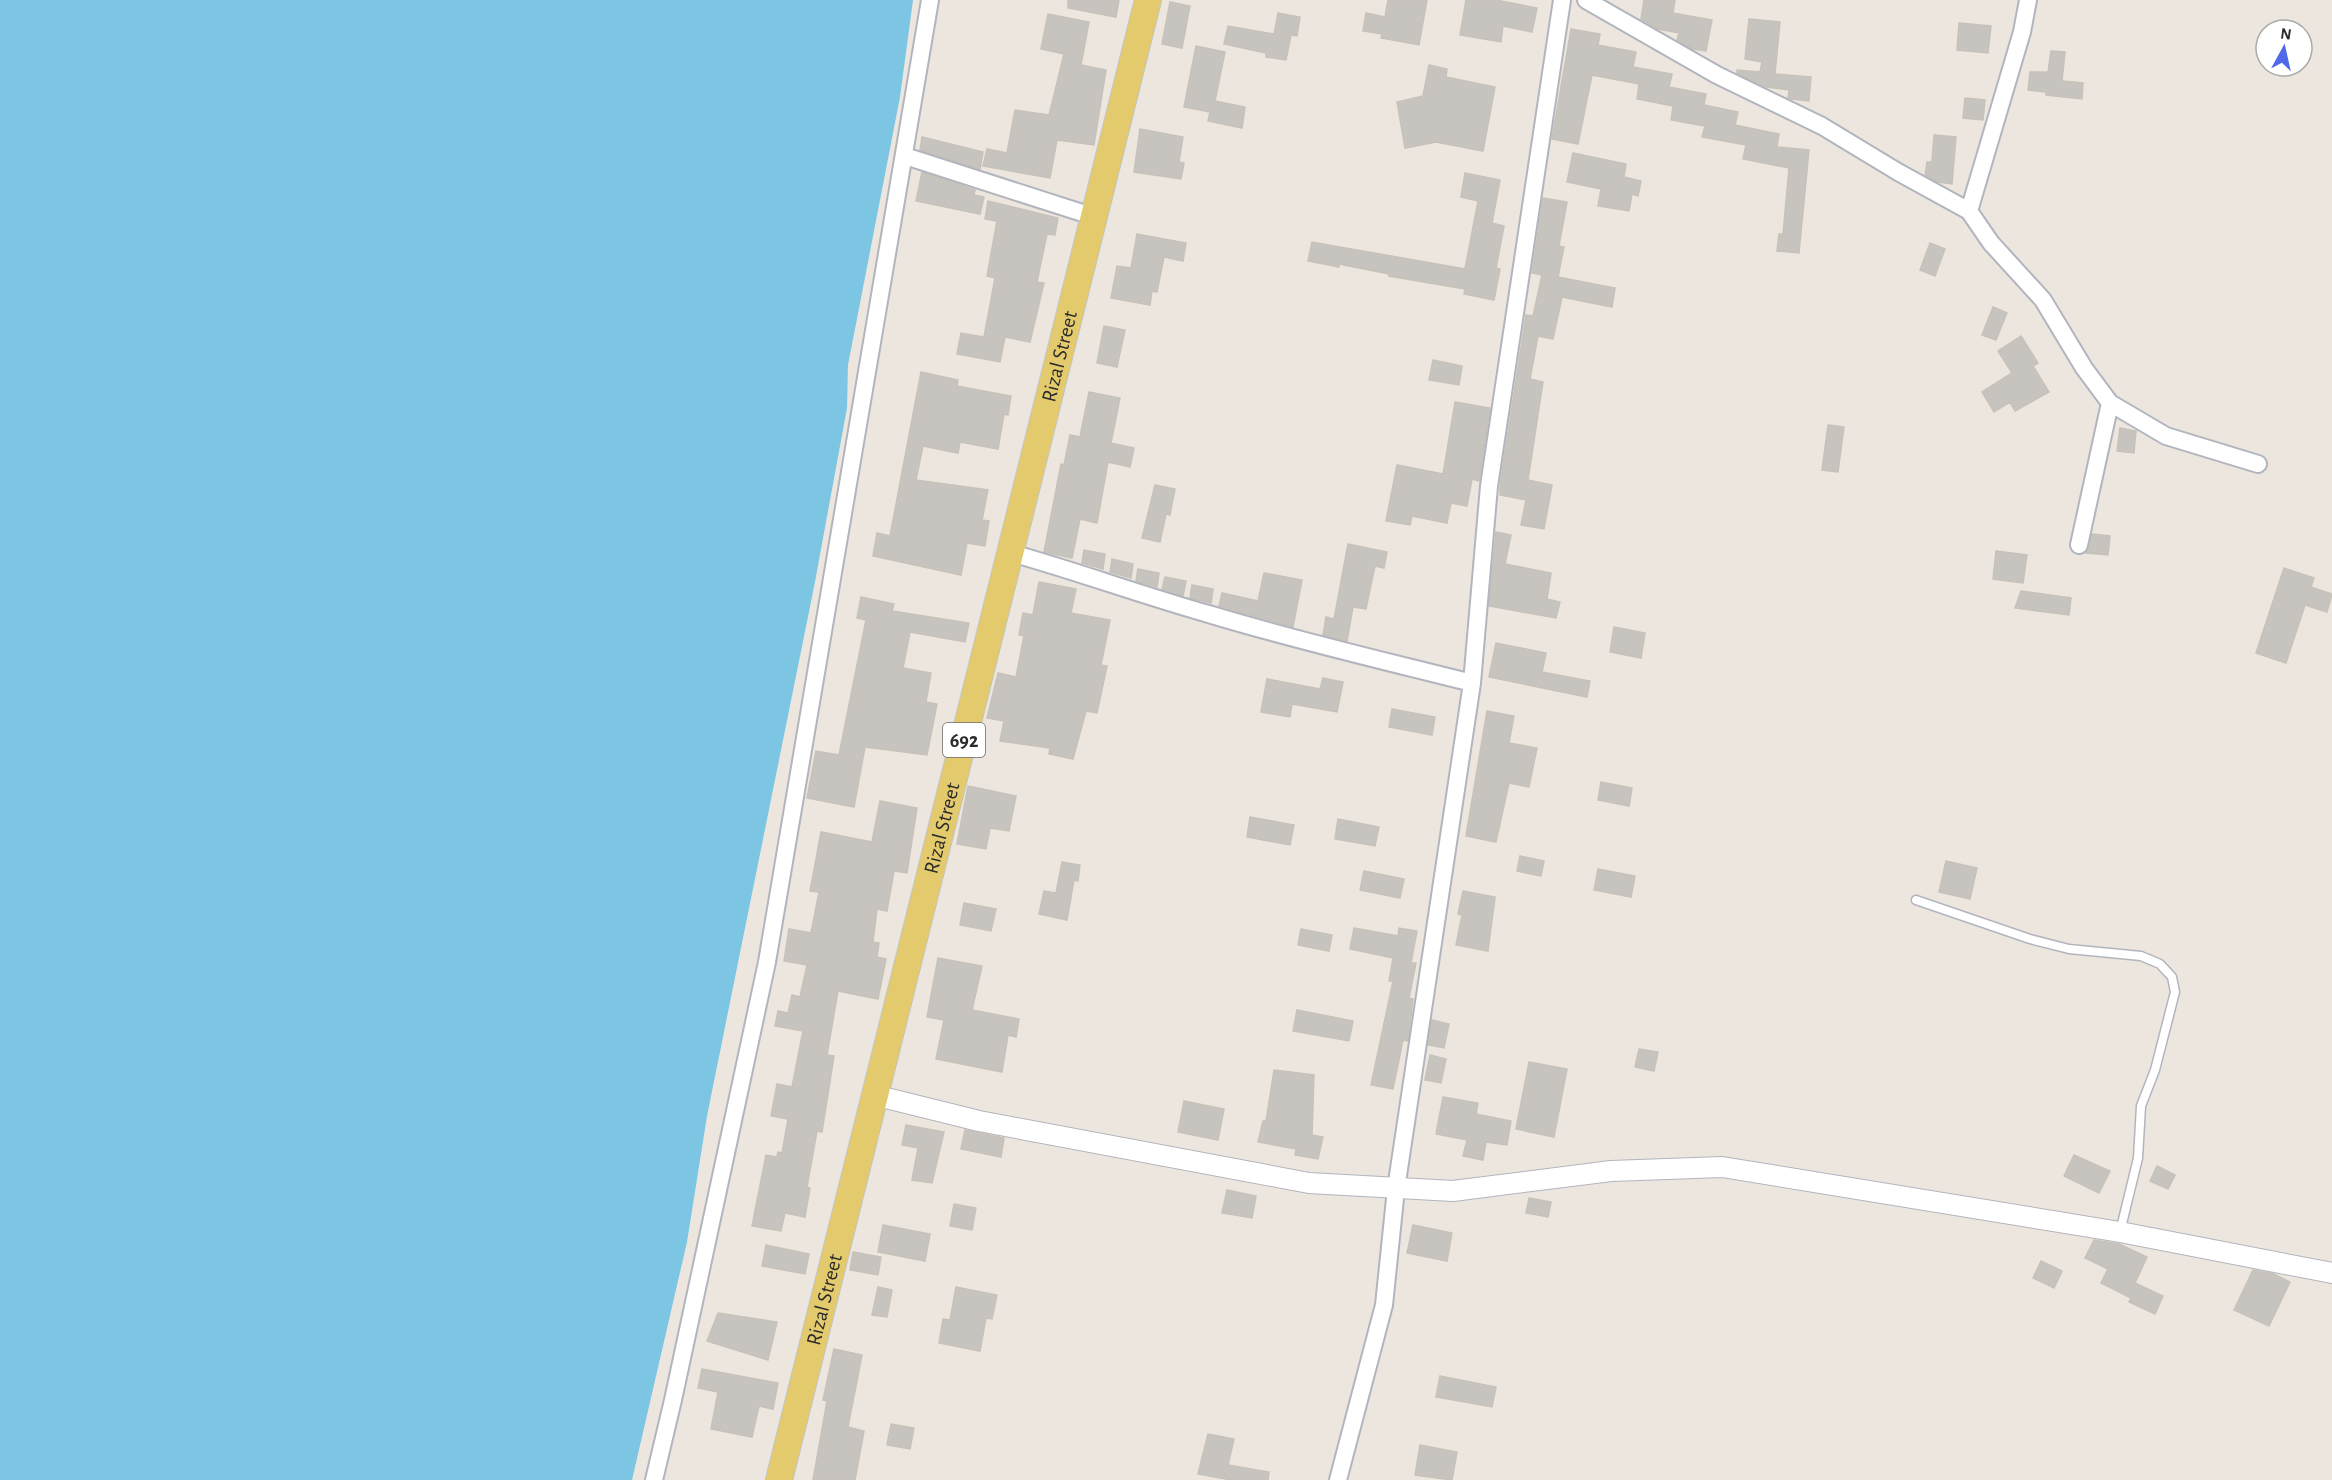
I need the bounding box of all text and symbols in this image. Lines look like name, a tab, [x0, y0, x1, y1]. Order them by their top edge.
north arrow	[2254, 18, 2314, 78]
text: N	[2279, 25, 2293, 43]
street label: Rizal Street	[1038, 308, 1081, 404]
road number: 692	[943, 723, 985, 757]
street label: Rizal Street	[921, 780, 964, 876]
street label: Rizal Street	[803, 1252, 846, 1347]

